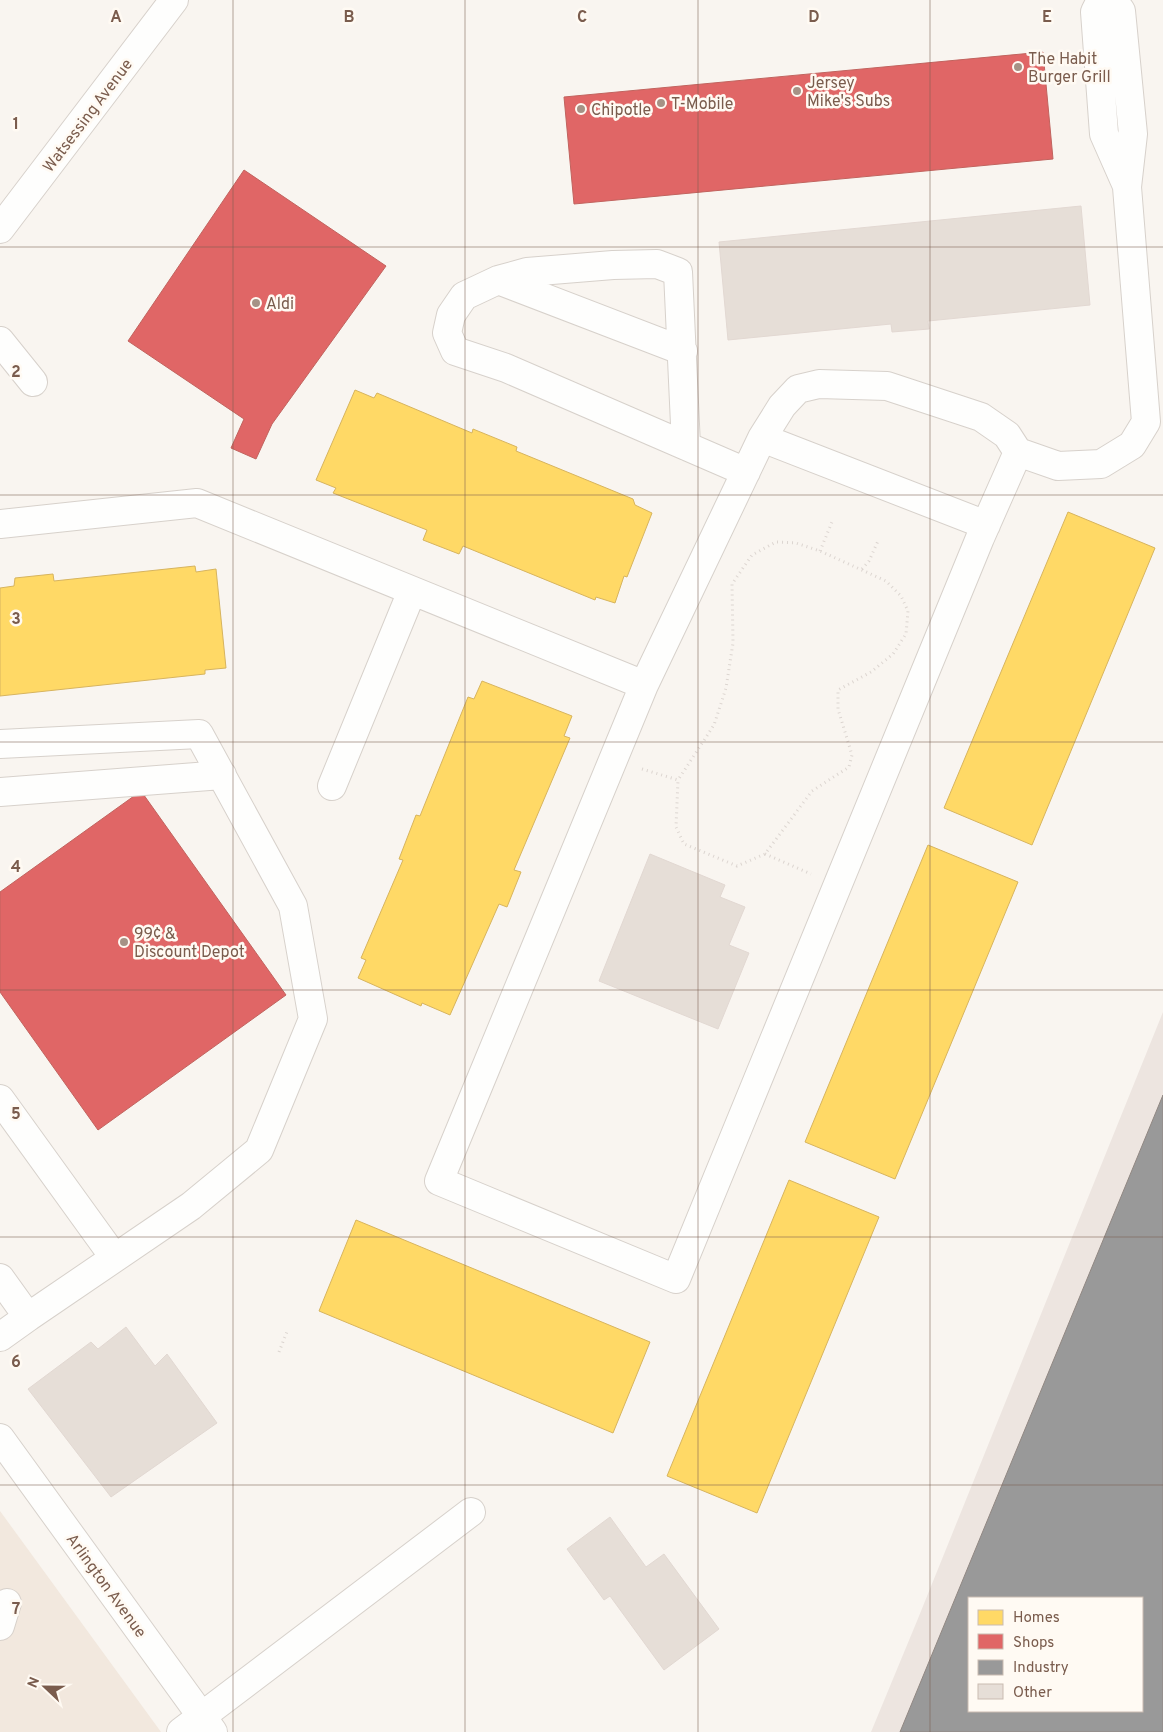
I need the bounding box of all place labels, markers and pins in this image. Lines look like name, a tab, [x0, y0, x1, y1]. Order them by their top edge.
place label: The Habit Burger Grill	[1028, 50, 1111, 88]
marker: The Habit Burger Grill	[1012, 61, 1024, 73]
place label: Jersey Mike's Subs	[807, 74, 890, 112]
marker: Jersey Mike's Subs	[791, 85, 803, 97]
place label: T-Mobile	[671, 95, 733, 115]
marker: T-Mobile	[655, 97, 667, 109]
place label: Chipotle	[591, 101, 651, 121]
marker: Chipotle	[575, 103, 587, 115]
place label: Aldi	[266, 295, 294, 315]
marker: Aldi	[250, 297, 262, 309]
place label: 99¢ & Discount Depot	[134, 925, 245, 963]
marker: 99¢ & Discount Depot	[118, 936, 130, 948]

